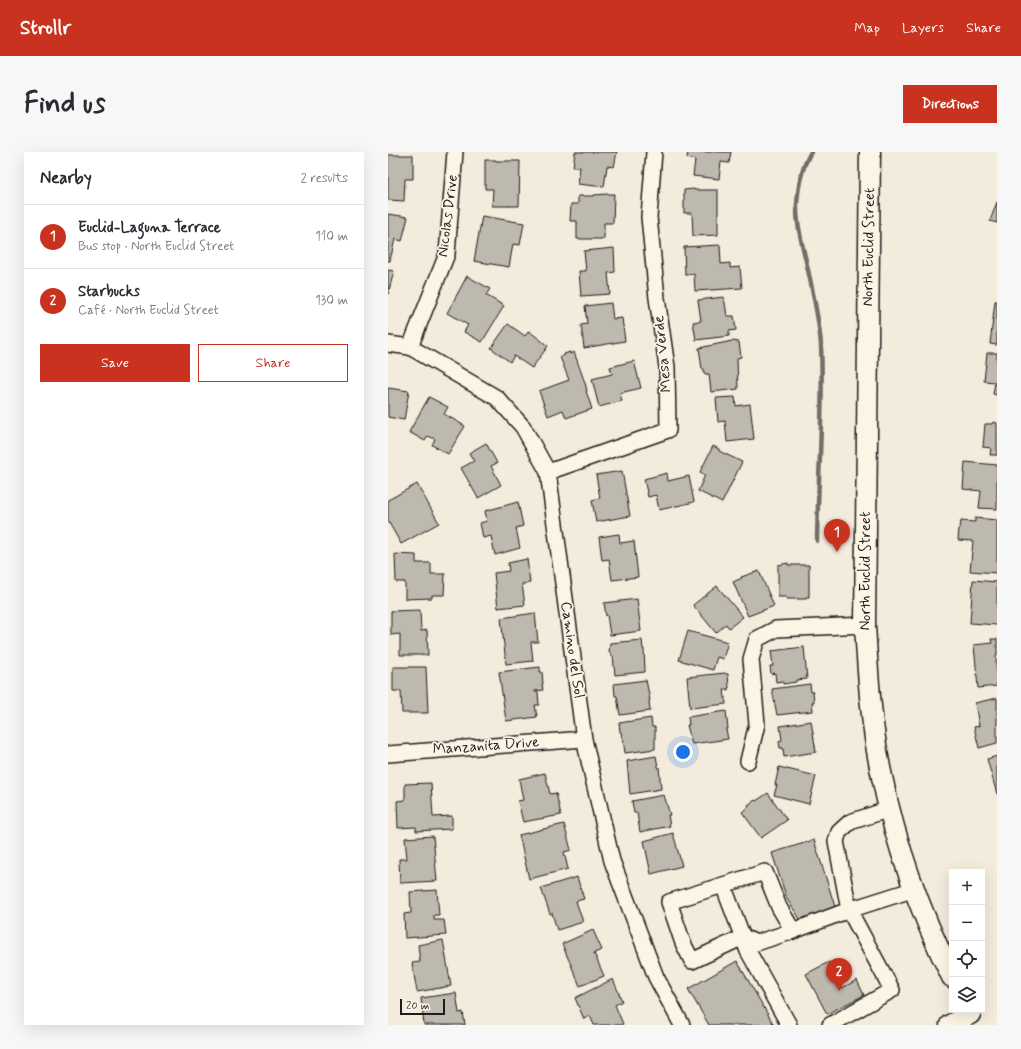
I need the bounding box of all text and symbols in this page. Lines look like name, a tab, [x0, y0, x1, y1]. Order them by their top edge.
text: Strollr	[20, 16, 71, 41]
text: Map	[854, 19, 880, 37]
text: Layers	[902, 19, 944, 37]
text: Share	[966, 19, 1001, 37]
button: Directions	[903, 85, 997, 123]
text: Find us	[24, 86, 105, 123]
text: Nearby	[40, 167, 92, 189]
text: 2 results	[301, 170, 348, 187]
street label: Nicolas Drive	[433, 173, 463, 258]
street label: North Euclid Street	[858, 187, 880, 307]
text: Euclid-Laguna Terrace	[78, 218, 221, 238]
text: 1	[50, 228, 56, 245]
text: 110 m	[315, 228, 348, 245]
text: Bus stop · North Euclid Street	[78, 238, 234, 255]
text: Starbucks	[78, 282, 140, 302]
text: 2	[50, 292, 56, 309]
text: 130 m	[315, 292, 348, 309]
text: Café · North Euclid Street	[78, 302, 219, 319]
street label: Mesa Verde	[649, 315, 677, 393]
button: Save	[40, 344, 190, 382]
button: Share	[198, 344, 348, 382]
street label: North Euclid Street	[856, 511, 876, 630]
pin: 1	[824, 519, 850, 552]
street label: Camino del Sol	[555, 600, 589, 700]
street label: Manzanita Drive	[432, 732, 540, 760]
your location	[673, 742, 693, 762]
map controls	[949, 869, 985, 1013]
button: +	[949, 869, 985, 905]
button: −	[949, 905, 985, 941]
button: locate	[949, 941, 985, 977]
pin: 2	[826, 958, 852, 991]
button: layers	[949, 977, 985, 1013]
scale bar	[400, 997, 445, 1016]
text: 20 m	[406, 999, 429, 1013]

